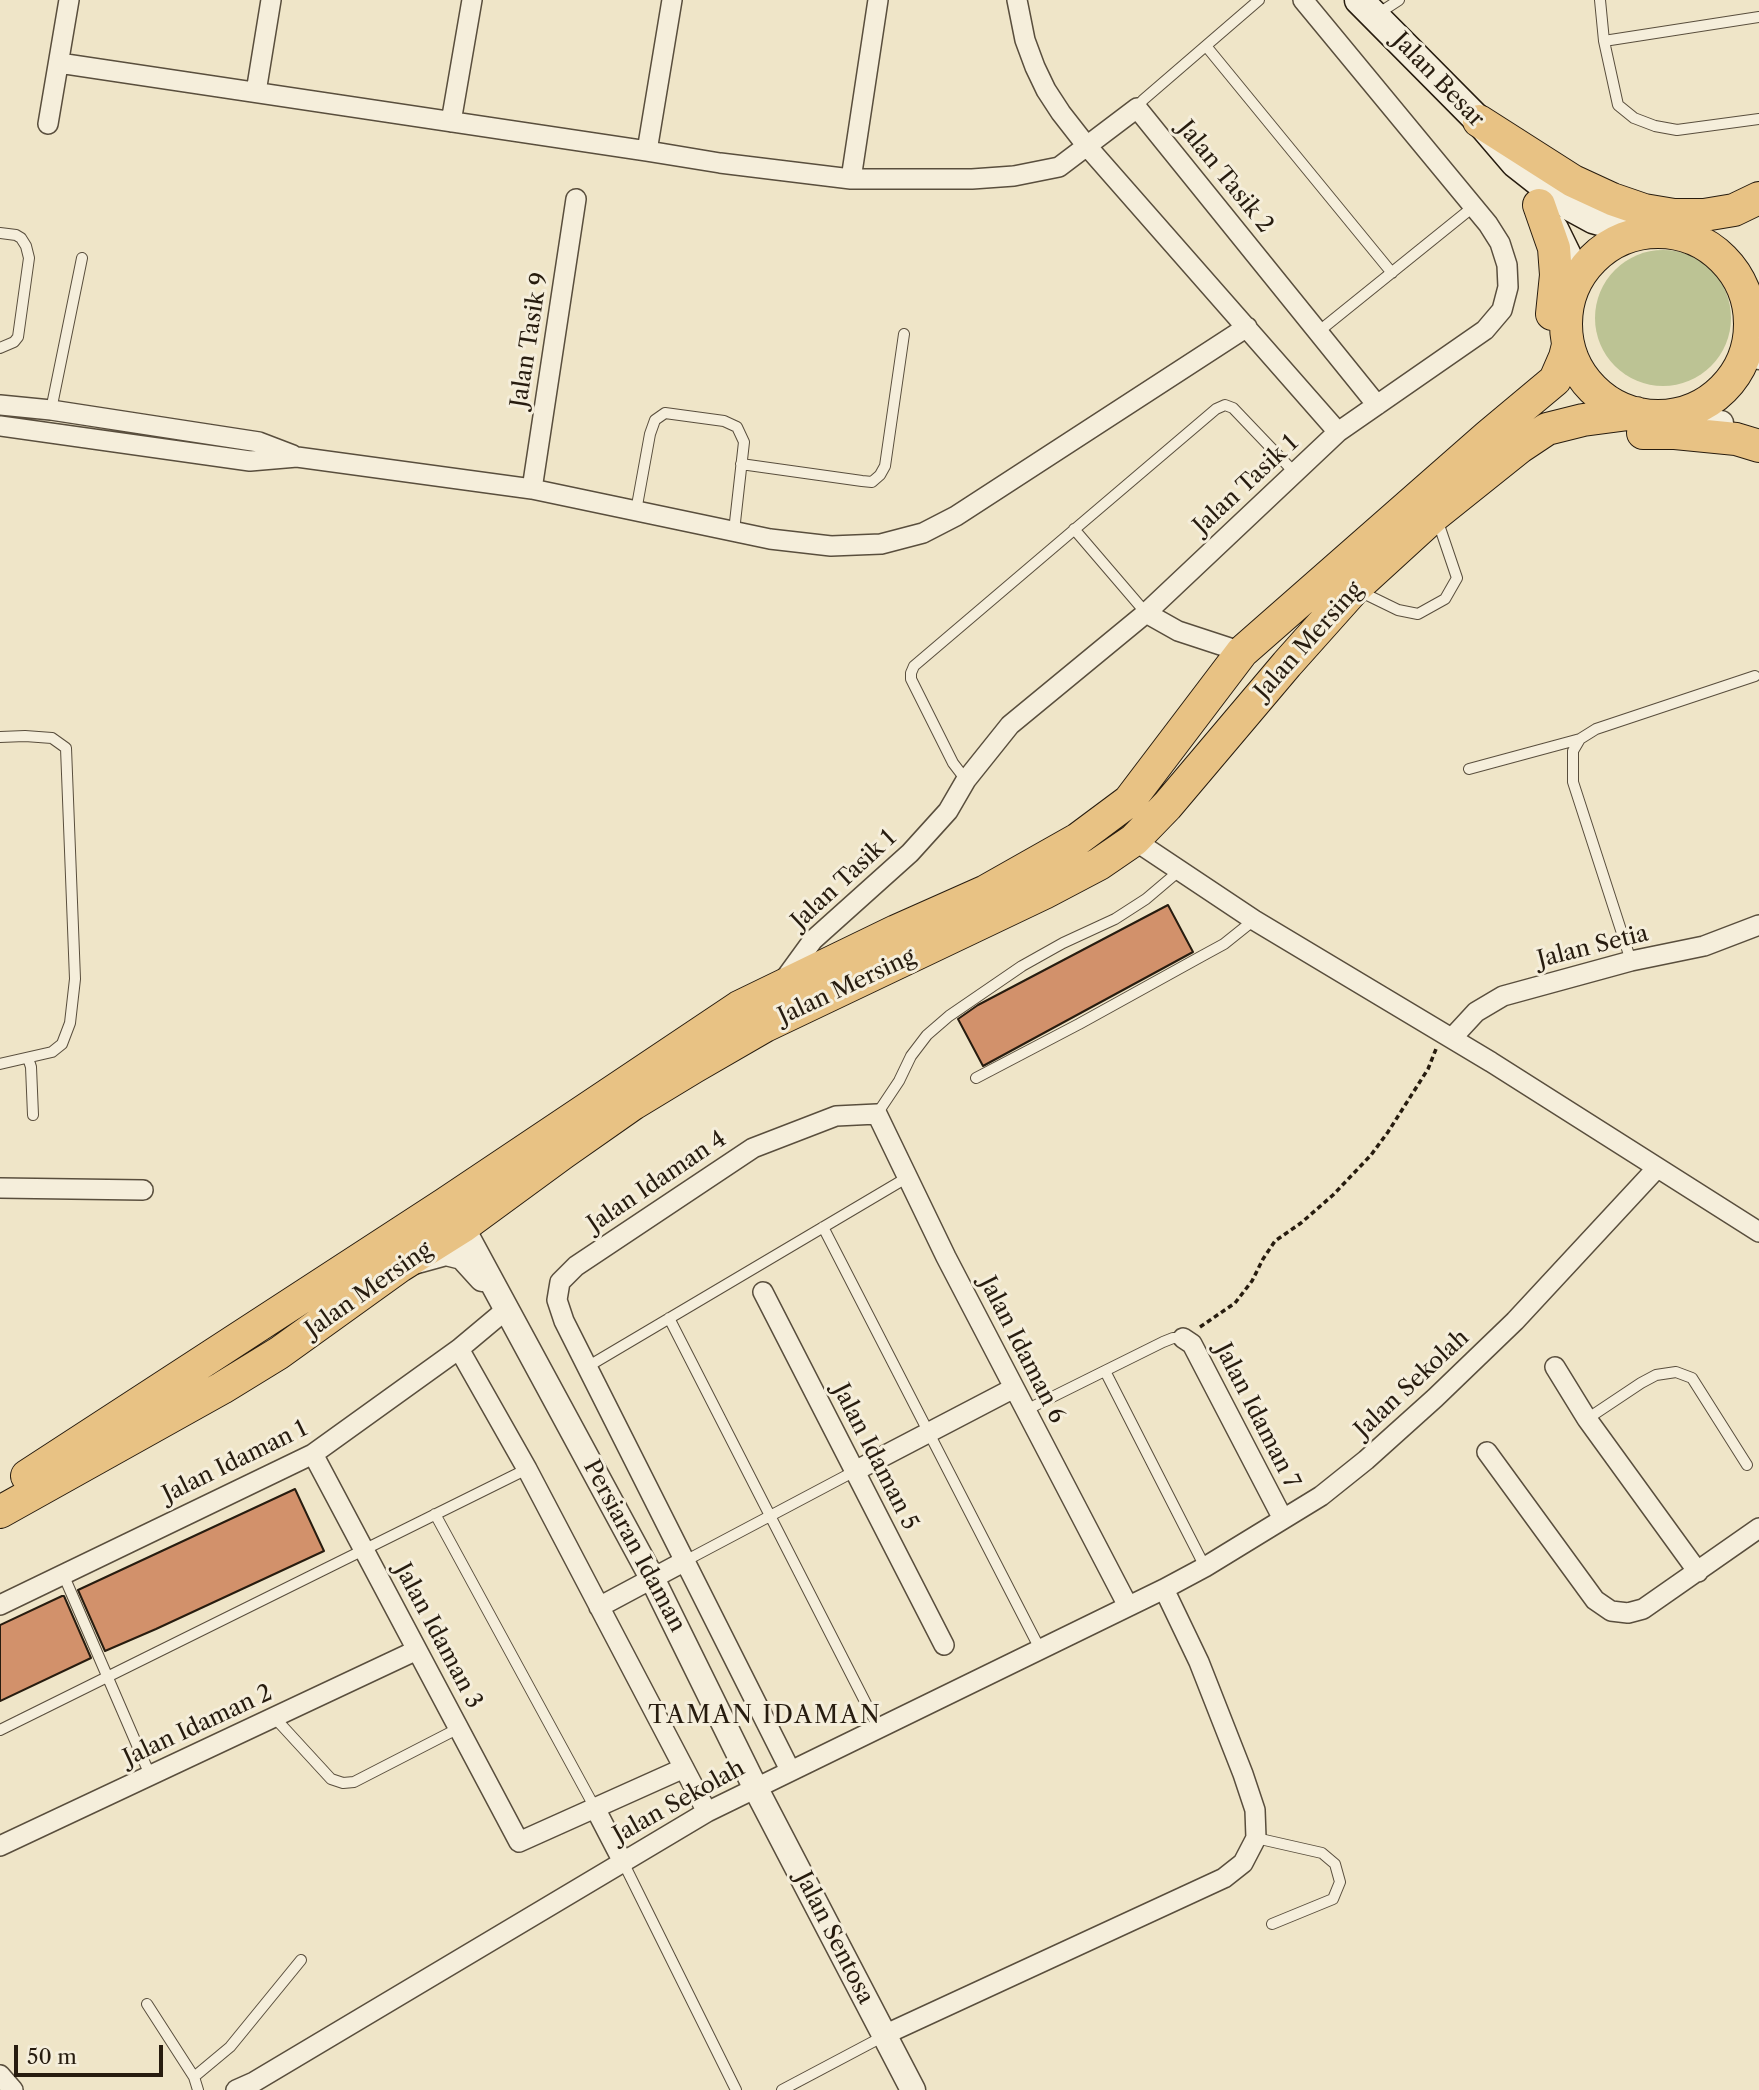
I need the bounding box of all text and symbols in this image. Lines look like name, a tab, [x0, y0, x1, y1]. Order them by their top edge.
street label: Jalan Besar	[1386, 27, 1490, 133]
street label: Jalan Tasik 2	[1171, 115, 1279, 239]
street label: Jalan Tasik 9	[506, 270, 554, 410]
street label: Jalan Tasik 1	[1188, 430, 1304, 540]
street label: Jalan Mersing	[1249, 577, 1369, 705]
street label: Jalan Tasik 1	[786, 825, 902, 935]
street label: Jalan Setia	[1535, 920, 1651, 974]
street label: Jalan Mersing	[774, 943, 920, 1031]
street label: Jalan Idaman 4	[582, 1126, 732, 1238]
street label: Jalan Mersing	[300, 1236, 438, 1344]
street label: Jalan Idaman 6	[973, 1272, 1071, 1428]
street label: Jalan Sekolah	[1349, 1324, 1475, 1444]
street label: Jalan Idaman 7	[1209, 1339, 1305, 1493]
street label: Jalan Idaman 5	[826, 1379, 924, 1535]
street label: Jalan Idaman 1	[158, 1415, 312, 1509]
street label: Persiaran Idaman	[577, 1455, 691, 1637]
street label: Jalan Idaman 3	[388, 1559, 488, 1713]
street label: Jalan Idaman 2	[119, 1679, 277, 1773]
district label: TAMAN IDAMAN	[650, 1702, 880, 1730]
street label: Jalan Sekolah	[608, 1755, 750, 1849]
street label: Jalan Sentosa	[789, 1867, 879, 2009]
scale bar	[18, 2030, 166, 2074]
text: 50 m	[27, 2044, 77, 2069]

